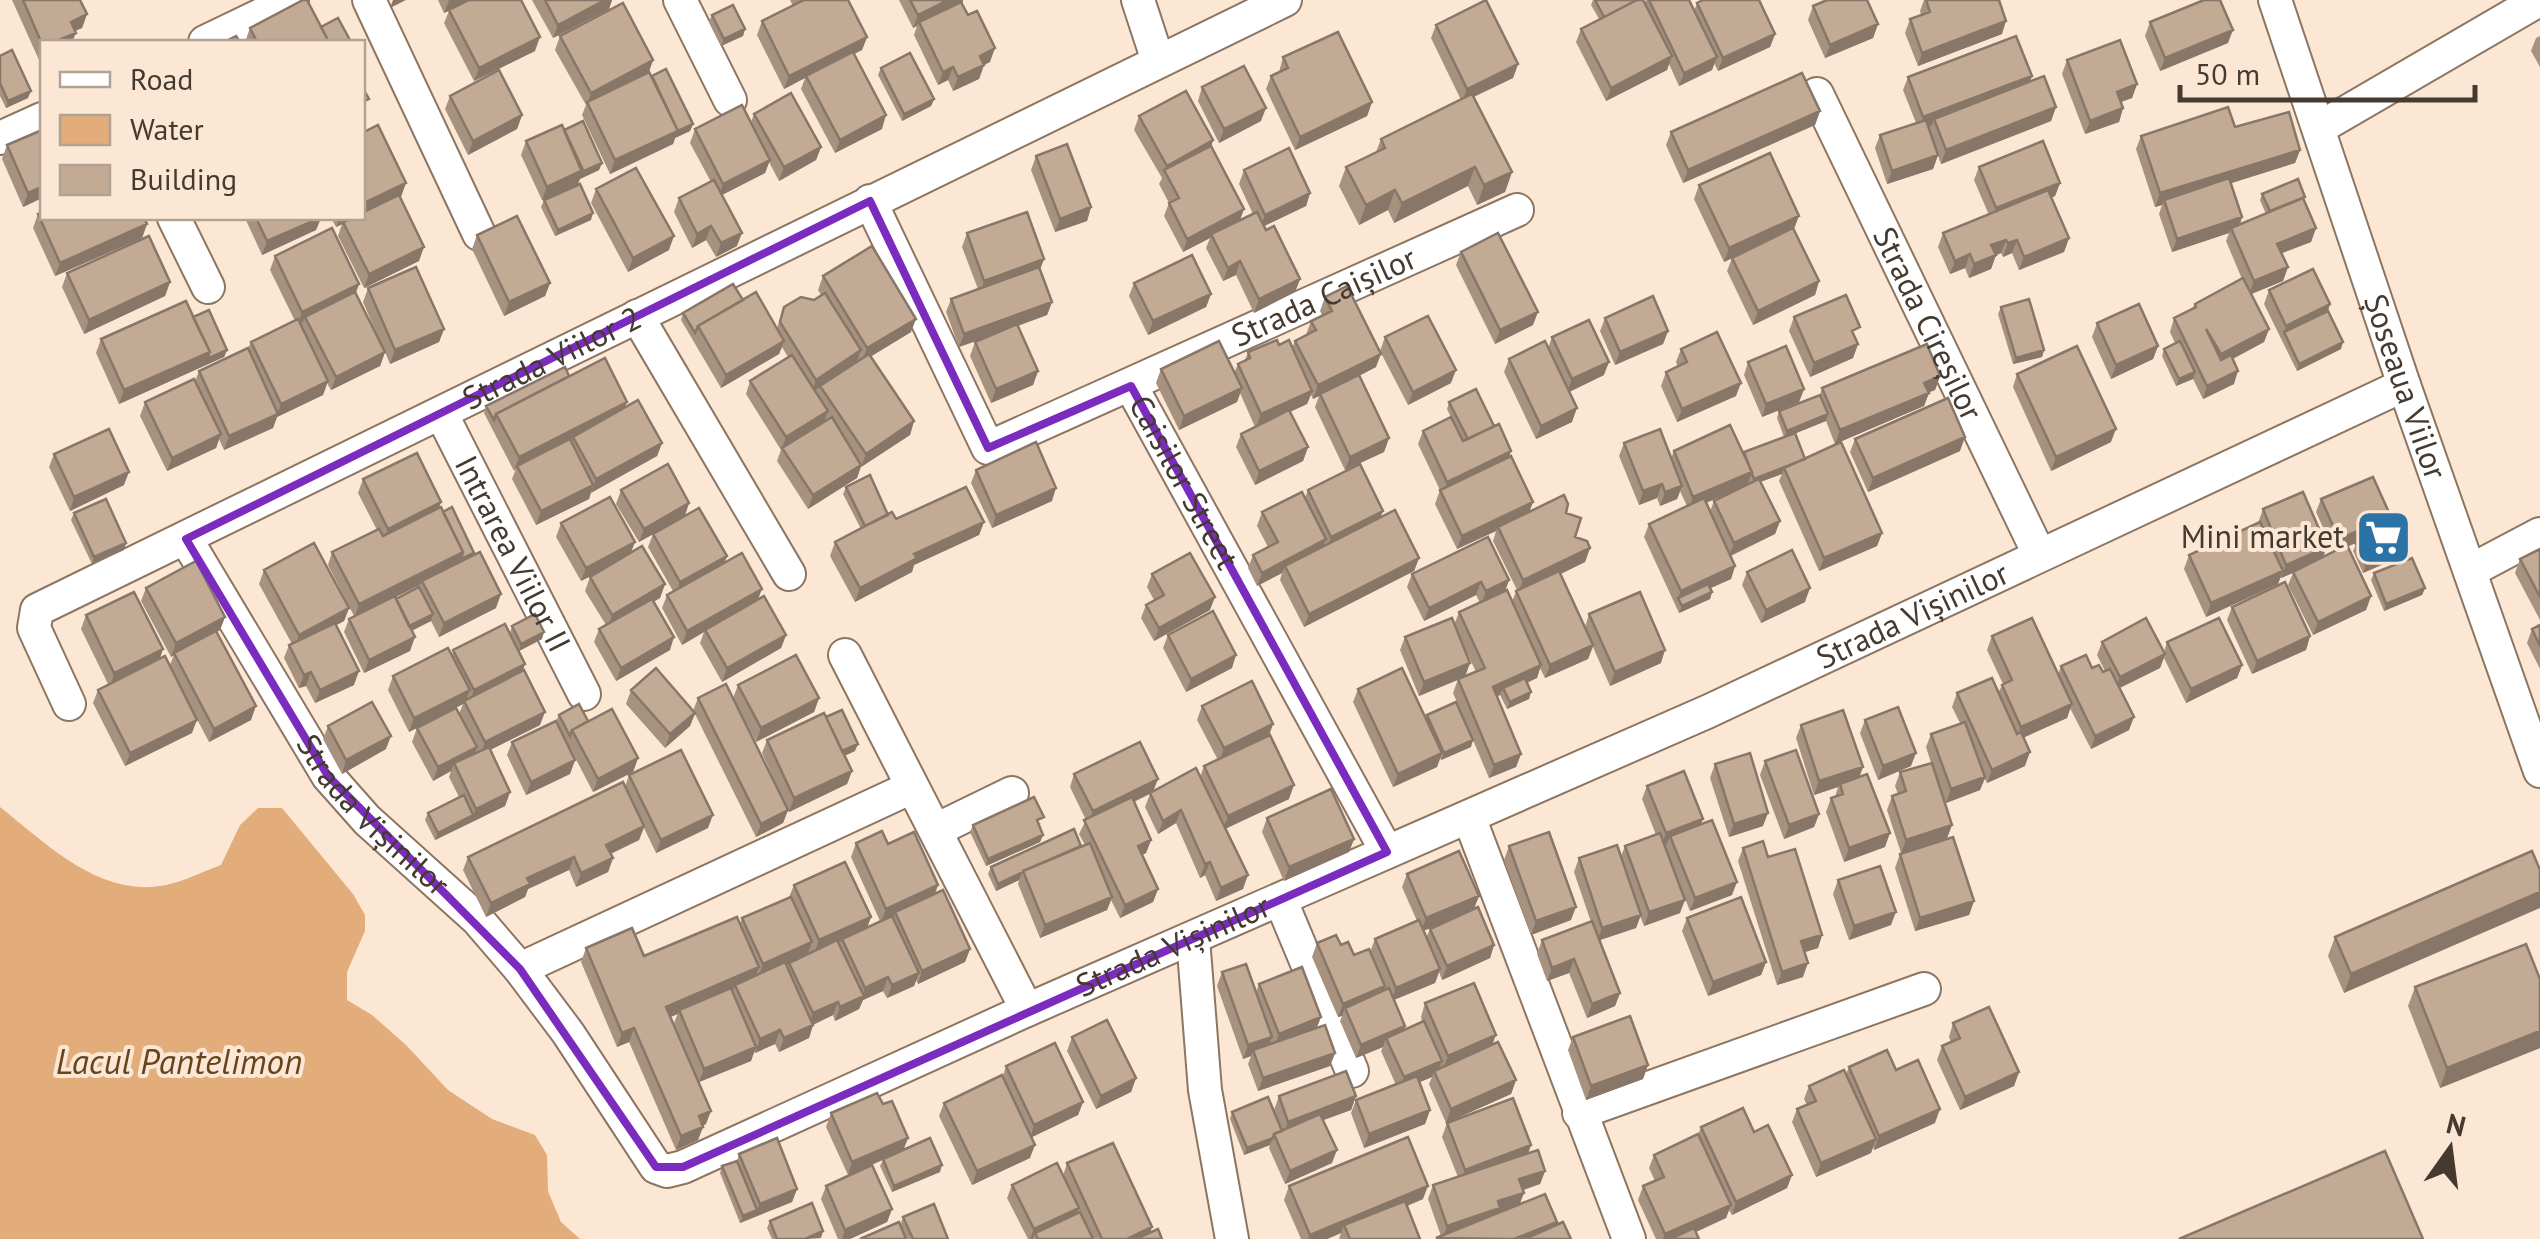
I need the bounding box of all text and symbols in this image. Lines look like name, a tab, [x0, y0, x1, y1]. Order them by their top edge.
legend	[40, 40, 365, 220]
scale bar	[2180, 40, 2475, 102]
text: 50 m	[2195, 54, 2260, 93]
text: Road	[130, 59, 194, 98]
text: Water	[130, 109, 204, 148]
text: Building	[130, 159, 237, 198]
street label: Strada Cireșilor	[1864, 220, 1993, 427]
street label: Strada Caișilor	[1225, 236, 1422, 356]
street label: Șoseaua Viilor	[2355, 288, 2458, 485]
street label: Strada Viilor 2	[455, 296, 648, 419]
street label: Caisilor Street	[1120, 388, 1250, 576]
street label: Intrarea Viilor II	[446, 448, 581, 659]
supermarket icon: Mini market	[2353, 507, 2413, 567]
place label: Mini market	[2181, 515, 2344, 557]
street label: Strada Vișinilor	[1809, 552, 2015, 678]
street label: Strada Vișinilor	[288, 726, 459, 904]
street label: Strada Vișinilor	[1069, 884, 1276, 1006]
water label: Lacul Pantelimon	[56, 1038, 302, 1084]
north arrow	[2400, 1099, 2500, 1199]
text: N	[2443, 1104, 2470, 1144]

